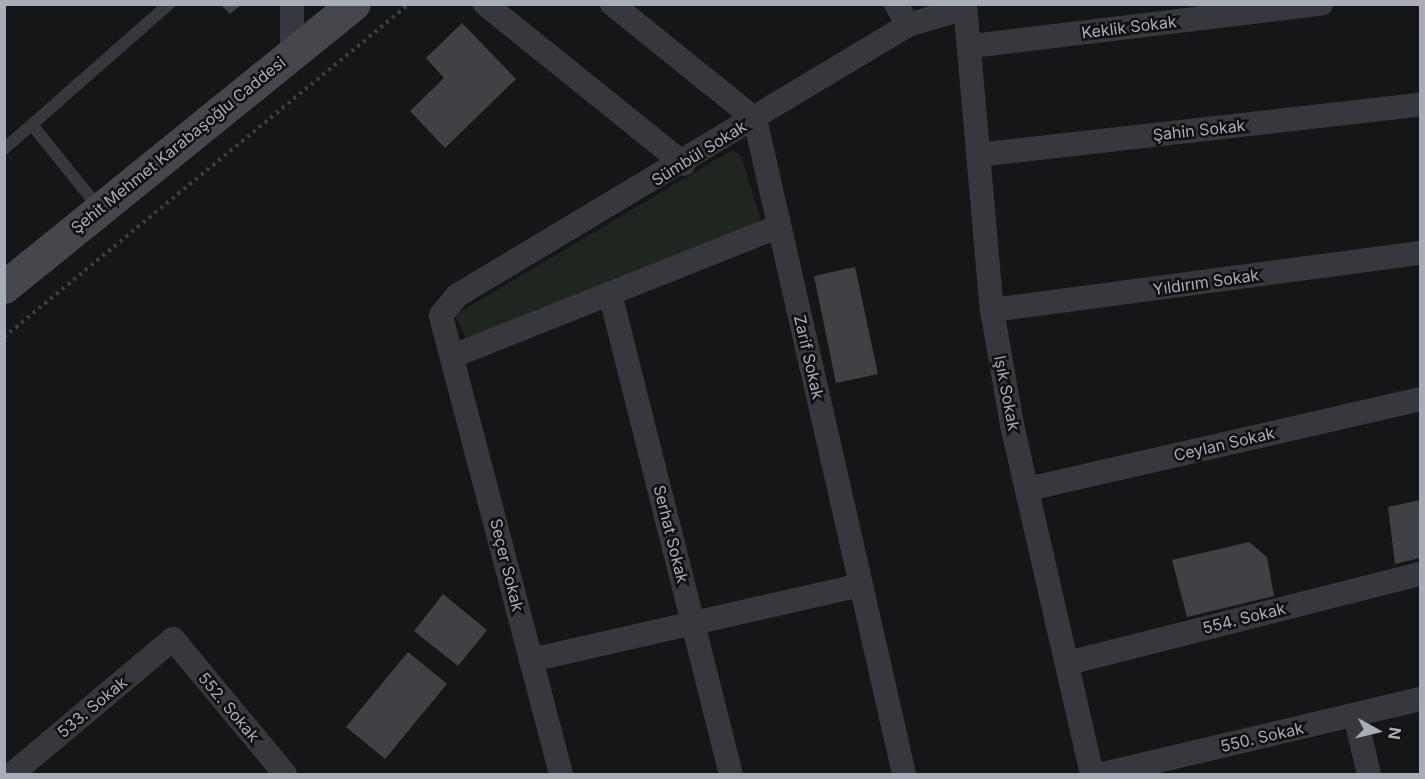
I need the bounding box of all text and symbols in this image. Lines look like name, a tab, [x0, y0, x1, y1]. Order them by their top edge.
street label: Keklik Sokak	[1080, 12, 1178, 42]
street label: Şehit Mehmet Karabaşoğlu Caddesi	[67, 52, 289, 238]
street label: Sümbül Sokak	[648, 116, 750, 190]
street label: Şahin Sokak	[1152, 116, 1246, 144]
street label: Yıldırım Sokak	[1152, 265, 1260, 299]
street label: Zarif Sokak	[790, 313, 828, 401]
street label: Işık Sokak	[990, 354, 1024, 432]
street label: Ceylan Sokak	[1172, 423, 1276, 465]
street label: Serhat Sokak	[650, 483, 692, 585]
street label: Seçer Sokak	[486, 517, 528, 613]
street label: 554. Sokak	[1201, 598, 1287, 638]
street label: 552. Sokak	[194, 668, 264, 746]
street label: 533. Sokak	[53, 672, 131, 742]
north arrow	[1347, 701, 1407, 761]
street label: 550. Sokak	[1219, 718, 1305, 756]
text: N	[1384, 726, 1406, 741]

